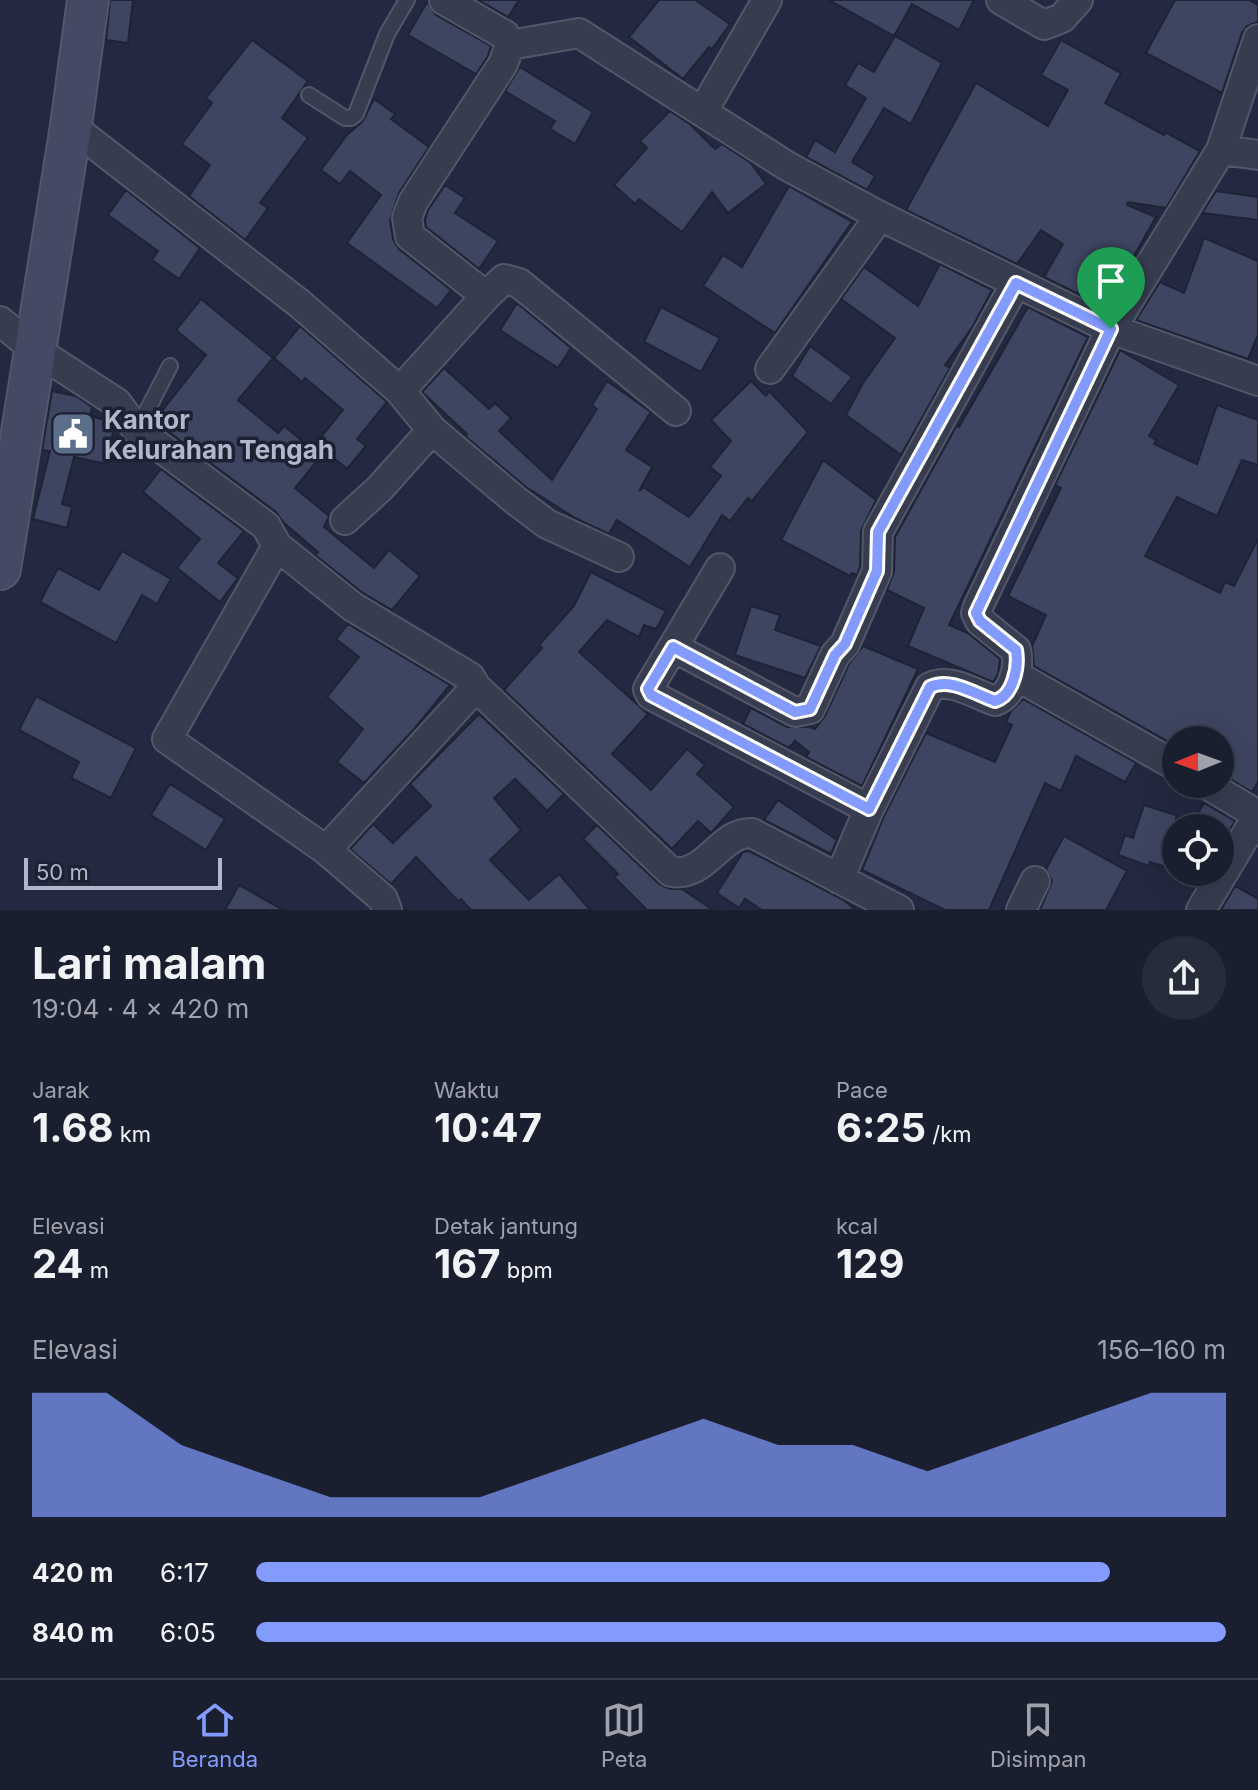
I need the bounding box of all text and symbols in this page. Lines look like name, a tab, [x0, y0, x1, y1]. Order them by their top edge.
pin	[1077, 247, 1145, 329]
icon: arrive	[1089, 259, 1133, 303]
place label: Kantor Kelurahan Tengah	[104, 404, 334, 465]
public building icon: Kantor Kelurahan Tengah	[49, 410, 97, 458]
north arrow	[1162, 726, 1234, 798]
map controls	[1162, 726, 1234, 886]
button: locate	[1162, 814, 1234, 886]
scale bar	[24, 854, 222, 890]
text: 50 m	[36, 859, 89, 885]
text: Lari malam	[32, 936, 266, 990]
button: share	[1142, 936, 1226, 1020]
text: 19:04 · 4 × 420 m	[32, 993, 249, 1024]
text: Jarak	[32, 1077, 90, 1103]
text: Waktu	[434, 1077, 499, 1103]
text: Pace	[836, 1077, 888, 1103]
text: 1.68	[32, 1103, 113, 1152]
text: 10:47	[434, 1103, 542, 1152]
text: 6:25	[836, 1103, 926, 1152]
text: km	[113, 1121, 151, 1147]
text: /km	[926, 1121, 972, 1147]
text: Elevasi	[32, 1213, 105, 1239]
text: Detak jantung	[434, 1213, 578, 1239]
text: kcal	[836, 1213, 878, 1239]
text: 24	[32, 1239, 84, 1288]
text: 167	[434, 1239, 500, 1288]
text: 129	[836, 1239, 904, 1288]
text: m	[84, 1257, 109, 1283]
text: bpm	[500, 1257, 553, 1283]
text: Elevasi	[32, 1334, 118, 1365]
text: 156–160 m	[1097, 1334, 1226, 1365]
text: 420 m	[32, 1557, 113, 1588]
text: 6:17	[160, 1557, 209, 1588]
text: 840 m	[32, 1617, 114, 1648]
text: 6:05	[160, 1617, 216, 1648]
tab: Beranda	[171, 1698, 258, 1772]
tab: Peta	[601, 1698, 647, 1772]
tab: Disimpan	[990, 1698, 1087, 1772]

